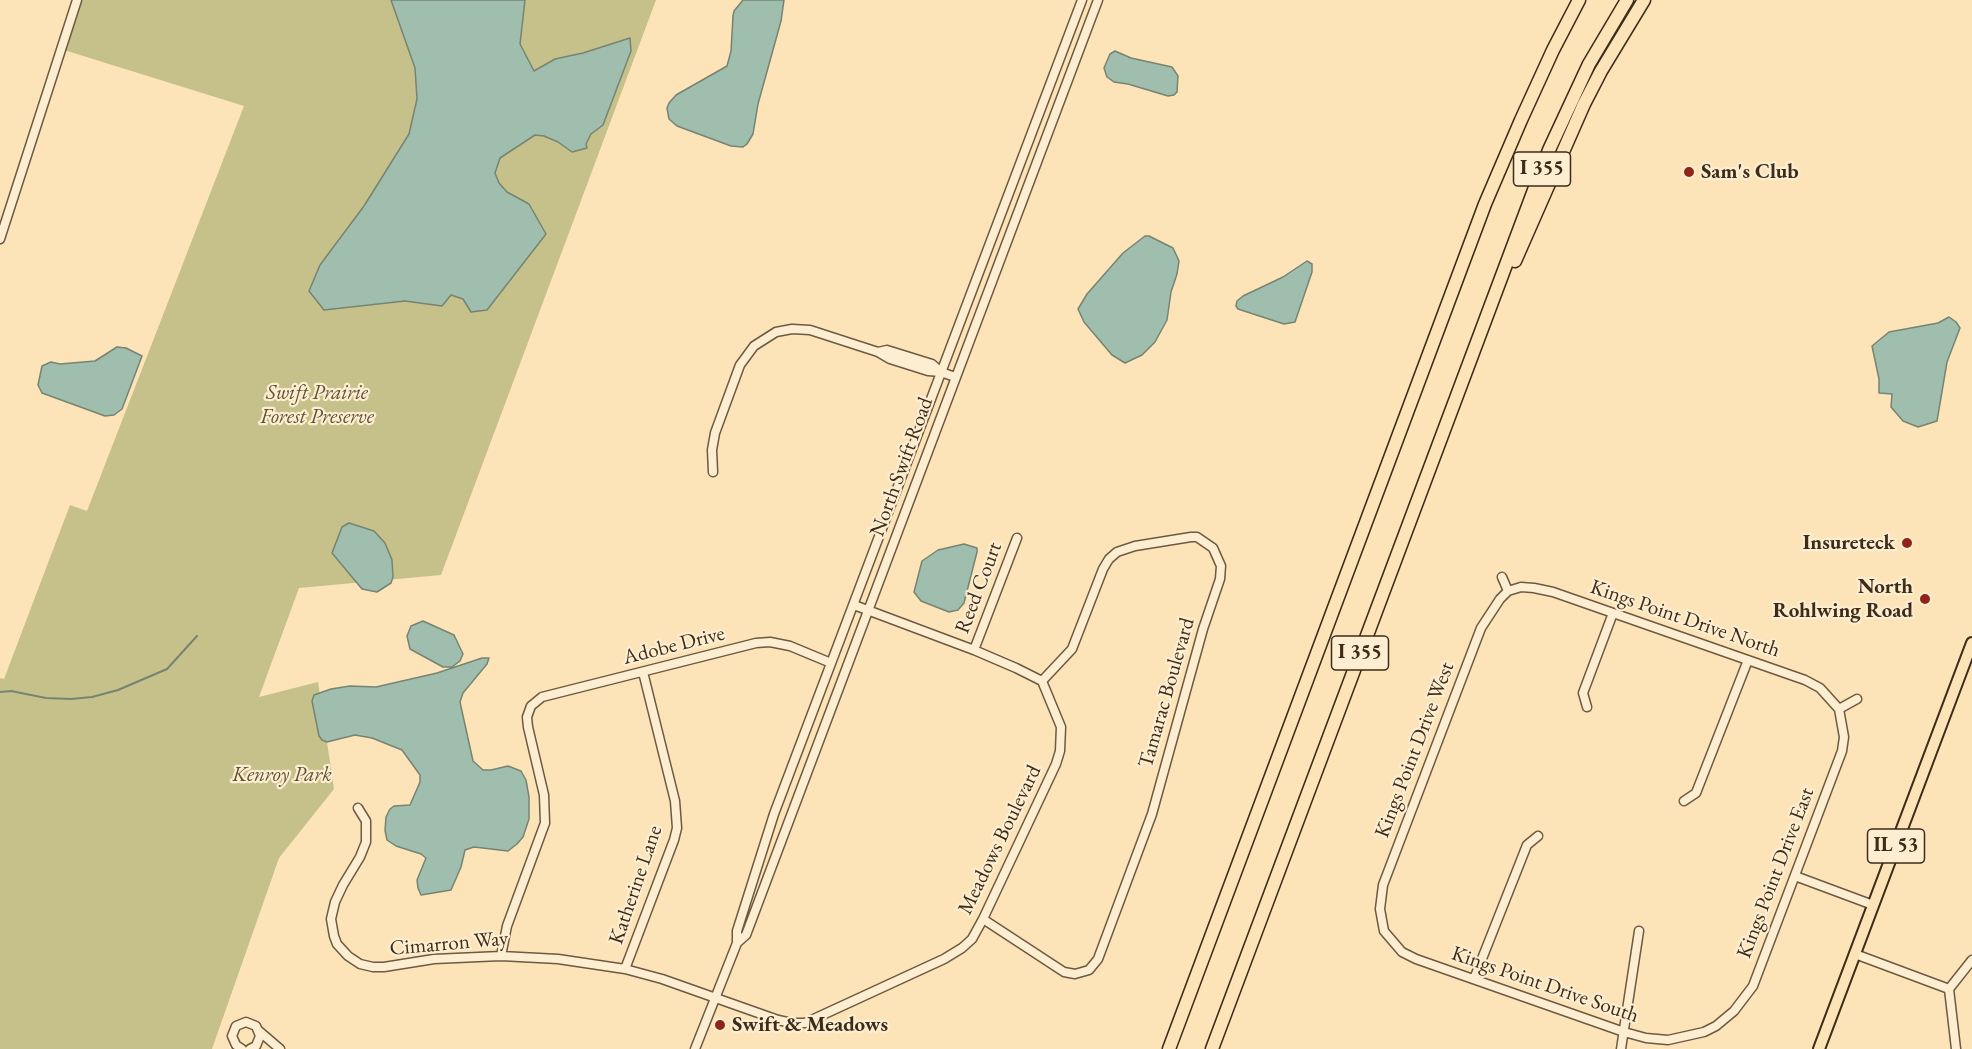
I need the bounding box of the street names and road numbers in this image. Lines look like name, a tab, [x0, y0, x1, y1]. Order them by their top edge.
road number: I 355	[1514, 152, 1570, 186]
street label: North Swift Road	[865, 394, 939, 540]
street label: Reed Court	[950, 539, 1008, 637]
street label: Kings Point Drive North	[1587, 575, 1783, 663]
street label: Tamarac Boulevard	[1134, 615, 1200, 771]
street label: Adobe Drive	[621, 621, 727, 671]
road number: I 355	[1332, 636, 1388, 670]
street label: Kings Point Drive West	[1370, 658, 1460, 842]
street label: Meadows Boulevard	[953, 761, 1047, 919]
street label: Kings Point Drive East	[1732, 784, 1820, 962]
street label: Katherine Lane	[604, 822, 668, 948]
road number: IL 53	[1868, 829, 1924, 863]
street label: Cimarron Way	[389, 926, 509, 962]
street label: Kings Point Drive South	[1448, 941, 1642, 1029]

